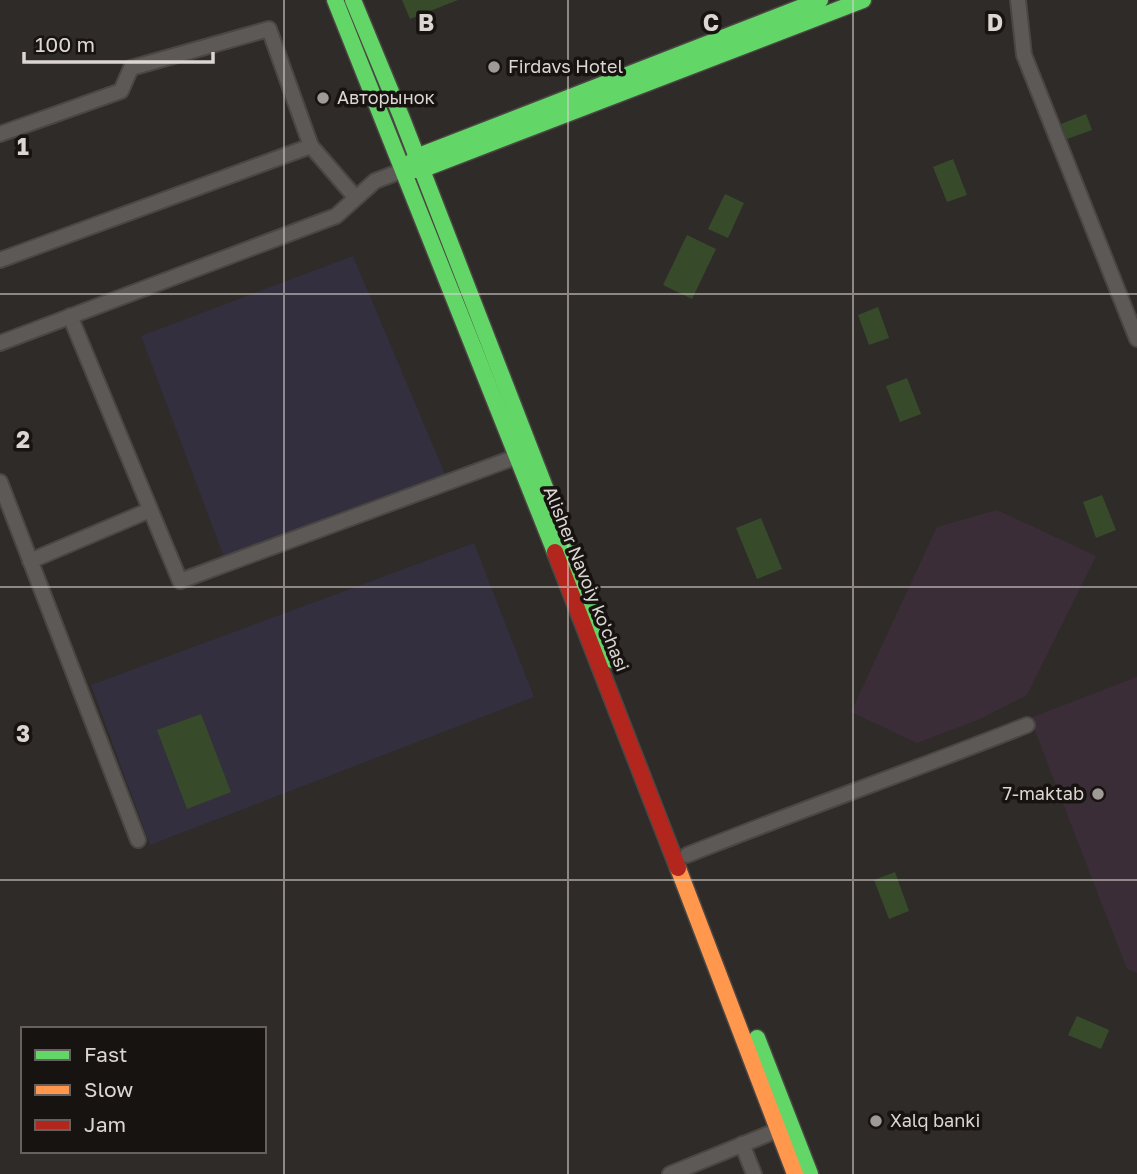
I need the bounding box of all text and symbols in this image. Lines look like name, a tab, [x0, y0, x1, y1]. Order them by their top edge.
text: B	[418, 8, 434, 36]
text: C	[703, 8, 719, 36]
text: D	[987, 8, 1003, 36]
scale bar	[24, 21, 214, 65]
text: 100 m	[35, 31, 95, 57]
place label: Firdavs Hotel	[508, 55, 623, 77]
marker: Firdavs Hotel	[486, 59, 502, 75]
place label: Авторынок	[337, 86, 435, 108]
marker: Авторынок	[315, 90, 331, 106]
text: 1	[17, 132, 29, 160]
text: 2	[16, 425, 30, 453]
street label: Alisher Navoiy ko'chasi	[540, 483, 634, 674]
text: 3	[16, 719, 30, 747]
place label: 7-maktab	[1003, 782, 1084, 804]
marker: 7-maktab	[1090, 786, 1106, 802]
legend	[21, 1027, 266, 1153]
text: Fast	[84, 1041, 127, 1067]
text: Slow	[84, 1076, 133, 1102]
place label: Xalq banki	[890, 1109, 980, 1131]
text: Jam	[84, 1111, 126, 1137]
marker: Xalq banki	[868, 1113, 884, 1129]

